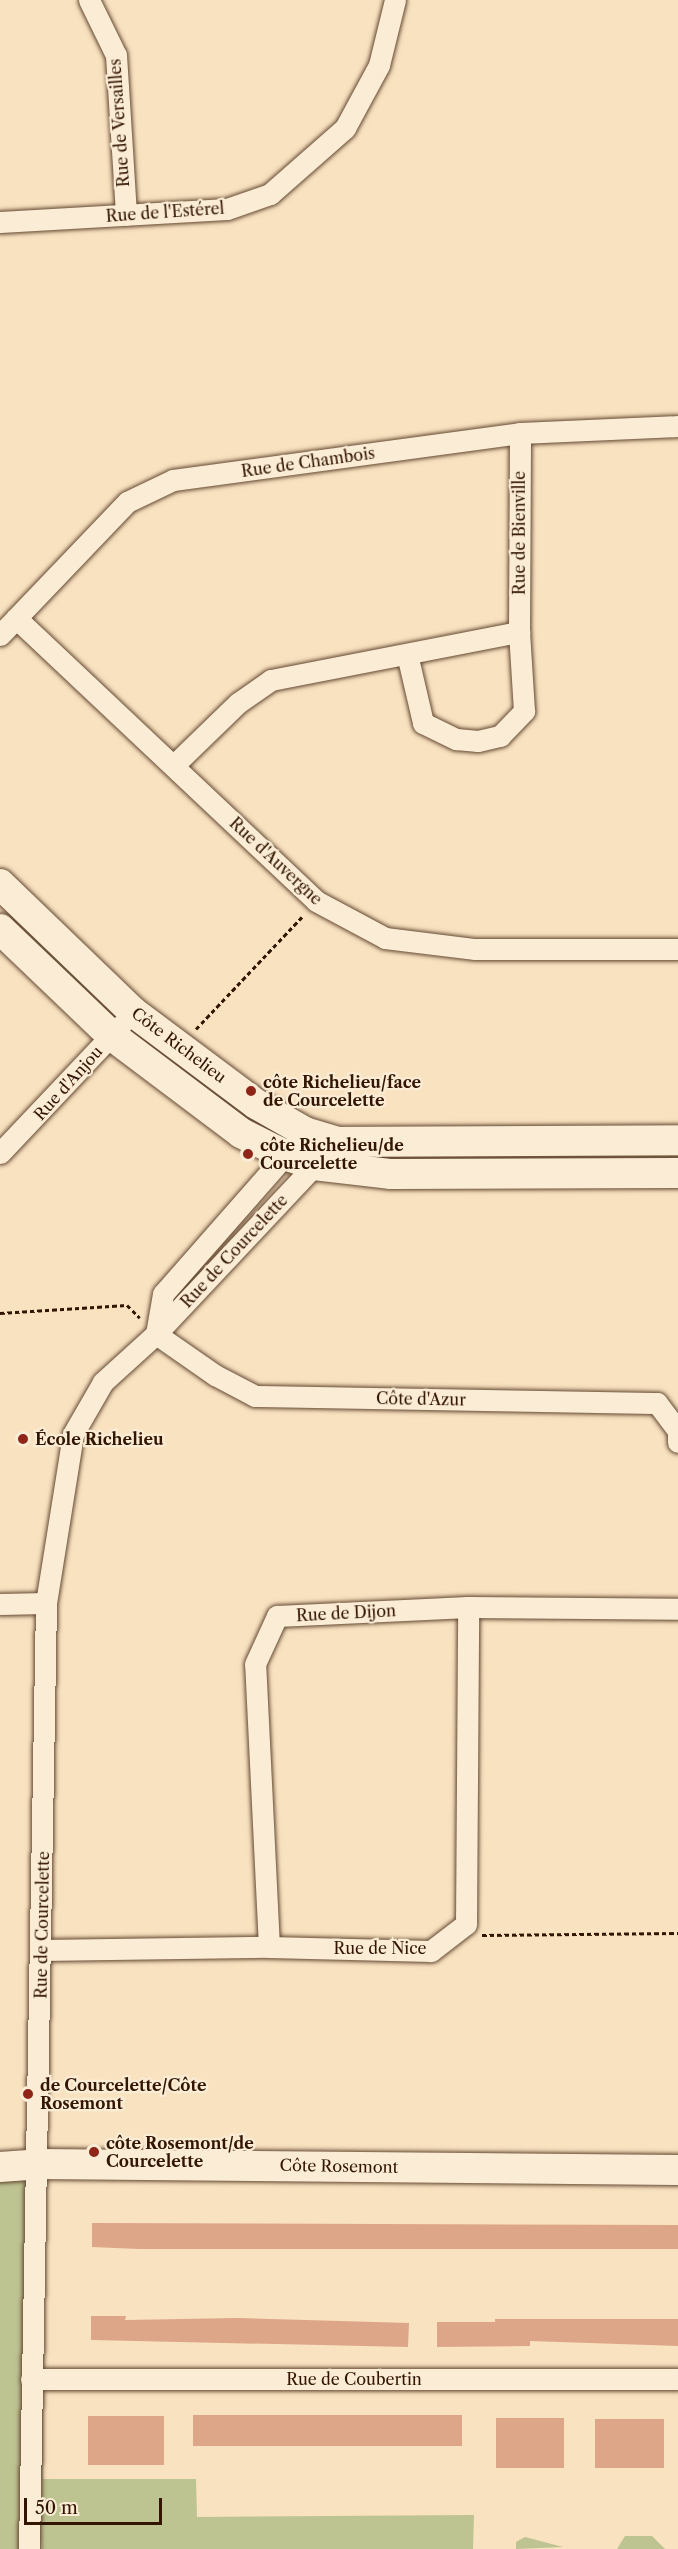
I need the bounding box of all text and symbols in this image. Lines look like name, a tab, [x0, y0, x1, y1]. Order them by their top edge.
street label: Rue de Versailles	[105, 58, 133, 188]
street label: Rue de l'Estérel	[105, 198, 225, 226]
street label: Rue de Chambois	[240, 443, 376, 481]
street label: Rue de Bienville	[509, 471, 529, 595]
street label: Rue d'Auvergne	[226, 813, 326, 909]
street label: Côte Richelieu	[128, 1003, 230, 1087]
street label: Rue d'Anjou	[30, 1042, 106, 1124]
place label: côte Richelieu/face de Courcelette	[263, 1072, 421, 1110]
marker: côte Richelieu/face de Courcelette	[244, 1084, 258, 1098]
place label: côte Richelieu/de Courcelette	[260, 1135, 404, 1173]
marker: côte Richelieu/de Courcelette	[241, 1147, 255, 1161]
street label: Rue de Courcelette	[177, 1190, 291, 1312]
street label: Côte d'Azur	[376, 1389, 466, 1409]
place label: École Richelieu	[35, 1429, 164, 1449]
marker: École Richelieu	[16, 1432, 30, 1446]
street label: Rue de Dijon	[296, 1601, 396, 1625]
street label: Rue de Courcelette	[31, 1851, 53, 1999]
street label: Rue de Nice	[333, 1938, 427, 1958]
place label: de Courcelette/Côte Rosemont	[40, 2075, 207, 2113]
marker: de Courcelette/Côte Rosemont	[21, 2087, 35, 2101]
place label: côte Rosemont/de Courcelette	[106, 2133, 254, 2171]
marker: côte Rosemont/de Courcelette	[87, 2145, 101, 2159]
street label: Côte Rosemont	[279, 2155, 399, 2177]
street label: Rue de Coubertin	[286, 2369, 422, 2389]
scale bar	[27, 2486, 165, 2524]
text: 50 m	[35, 2497, 78, 2519]

